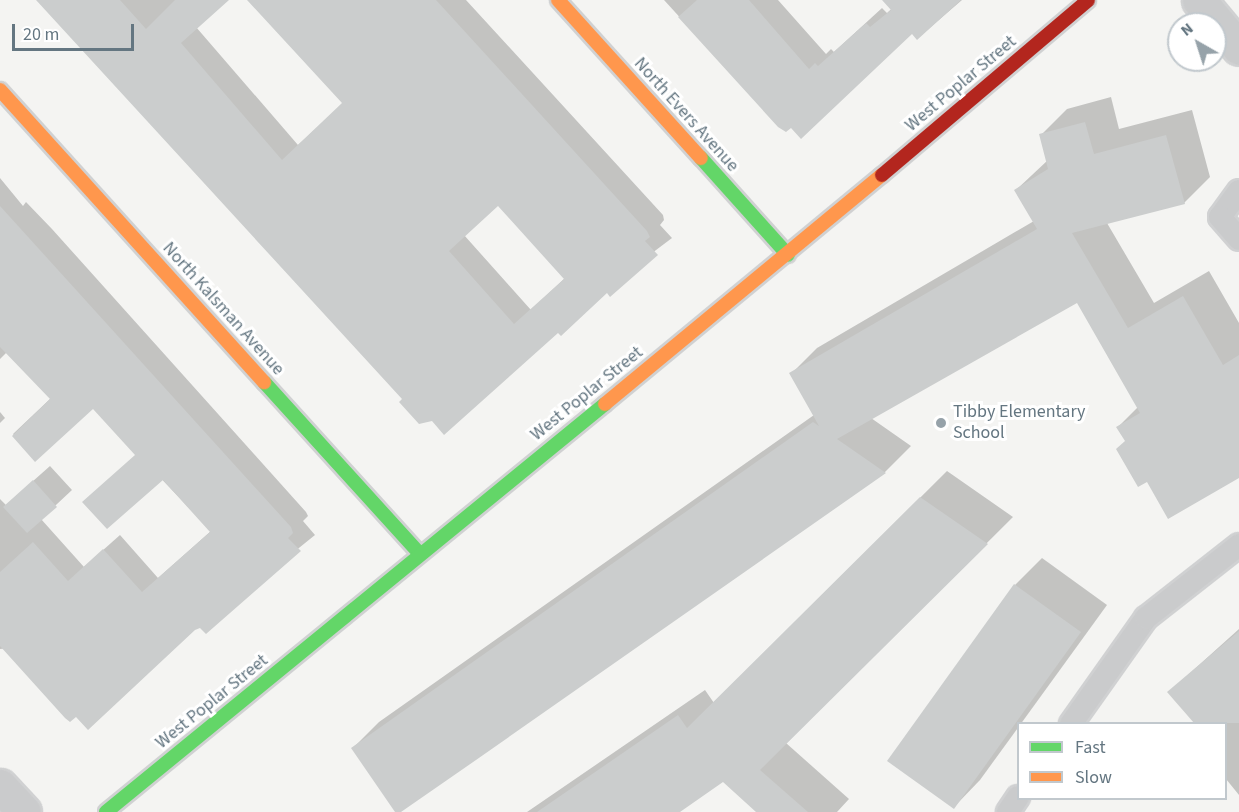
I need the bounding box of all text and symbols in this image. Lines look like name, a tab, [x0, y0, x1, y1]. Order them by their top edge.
scale bar	[15, 12, 136, 50]
north arrow	[1167, 12, 1227, 72]
text: N	[1176, 18, 1198, 41]
text: 20 m	[23, 22, 59, 47]
street label: West Poplar Street	[901, 31, 1021, 137]
street label: North Evers Avenue	[629, 53, 743, 177]
street label: North Kalsman Avenue	[158, 238, 288, 380]
street label: West Poplar Street	[527, 342, 647, 446]
place label: Tibby Elementary School	[953, 402, 1086, 444]
marker: Tibby Elementary School	[934, 416, 948, 430]
street label: West Poplar Street	[152, 650, 272, 754]
legend	[1017, 722, 1227, 800]
text: Fast	[1075, 735, 1106, 760]
text: Slow	[1075, 765, 1112, 790]

